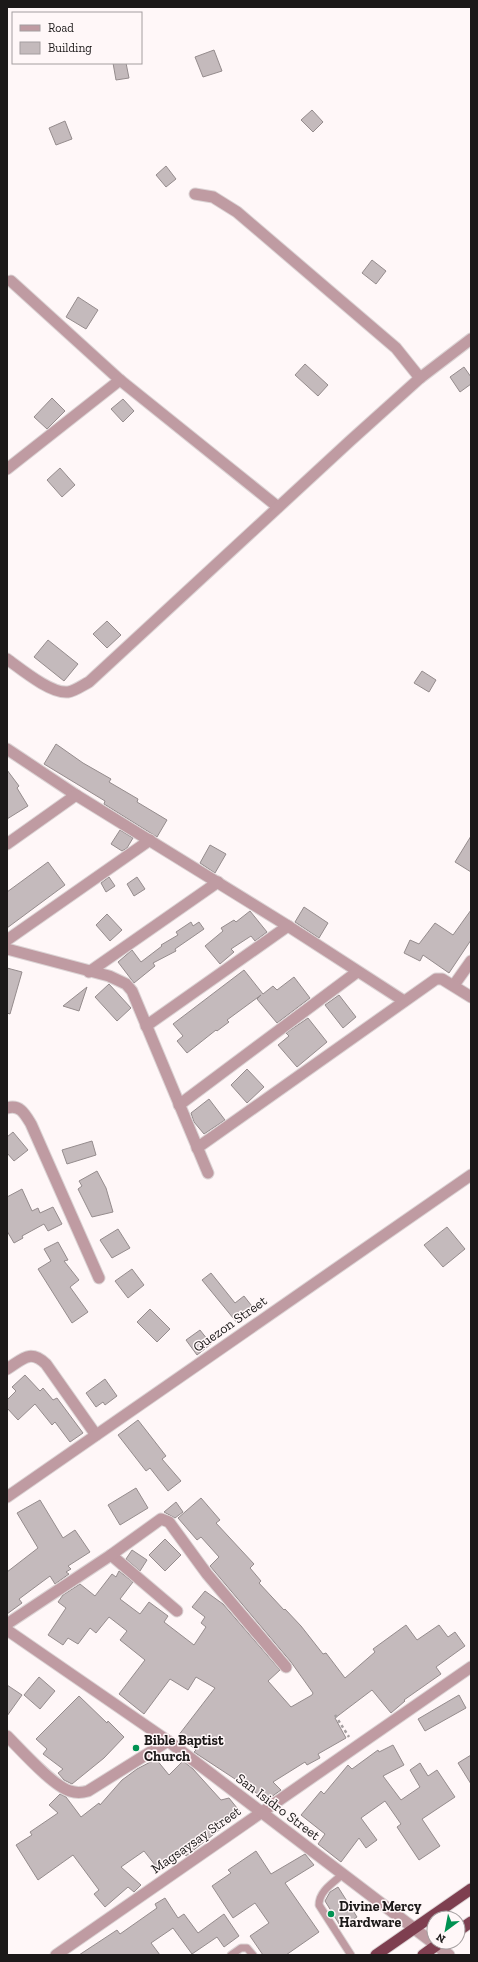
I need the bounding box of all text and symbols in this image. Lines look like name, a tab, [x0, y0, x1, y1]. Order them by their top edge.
legend	[12, 12, 142, 64]
text: Road	[48, 21, 74, 35]
text: Building	[48, 41, 92, 55]
street label: Quezon Street	[190, 1292, 271, 1356]
place label: Bible Baptist Church	[144, 1732, 224, 1765]
marker: Bible Baptist Church	[131, 1743, 141, 1753]
street label: San Isidro Street	[233, 1770, 324, 1845]
street label: Magsaysay Street	[148, 1802, 245, 1877]
place label: Divine Mercy Hardware	[339, 1898, 422, 1931]
marker: Divine Mercy Hardware	[326, 1909, 336, 1919]
north arrow	[426, 1910, 466, 1950]
text: N	[433, 1930, 448, 1946]

